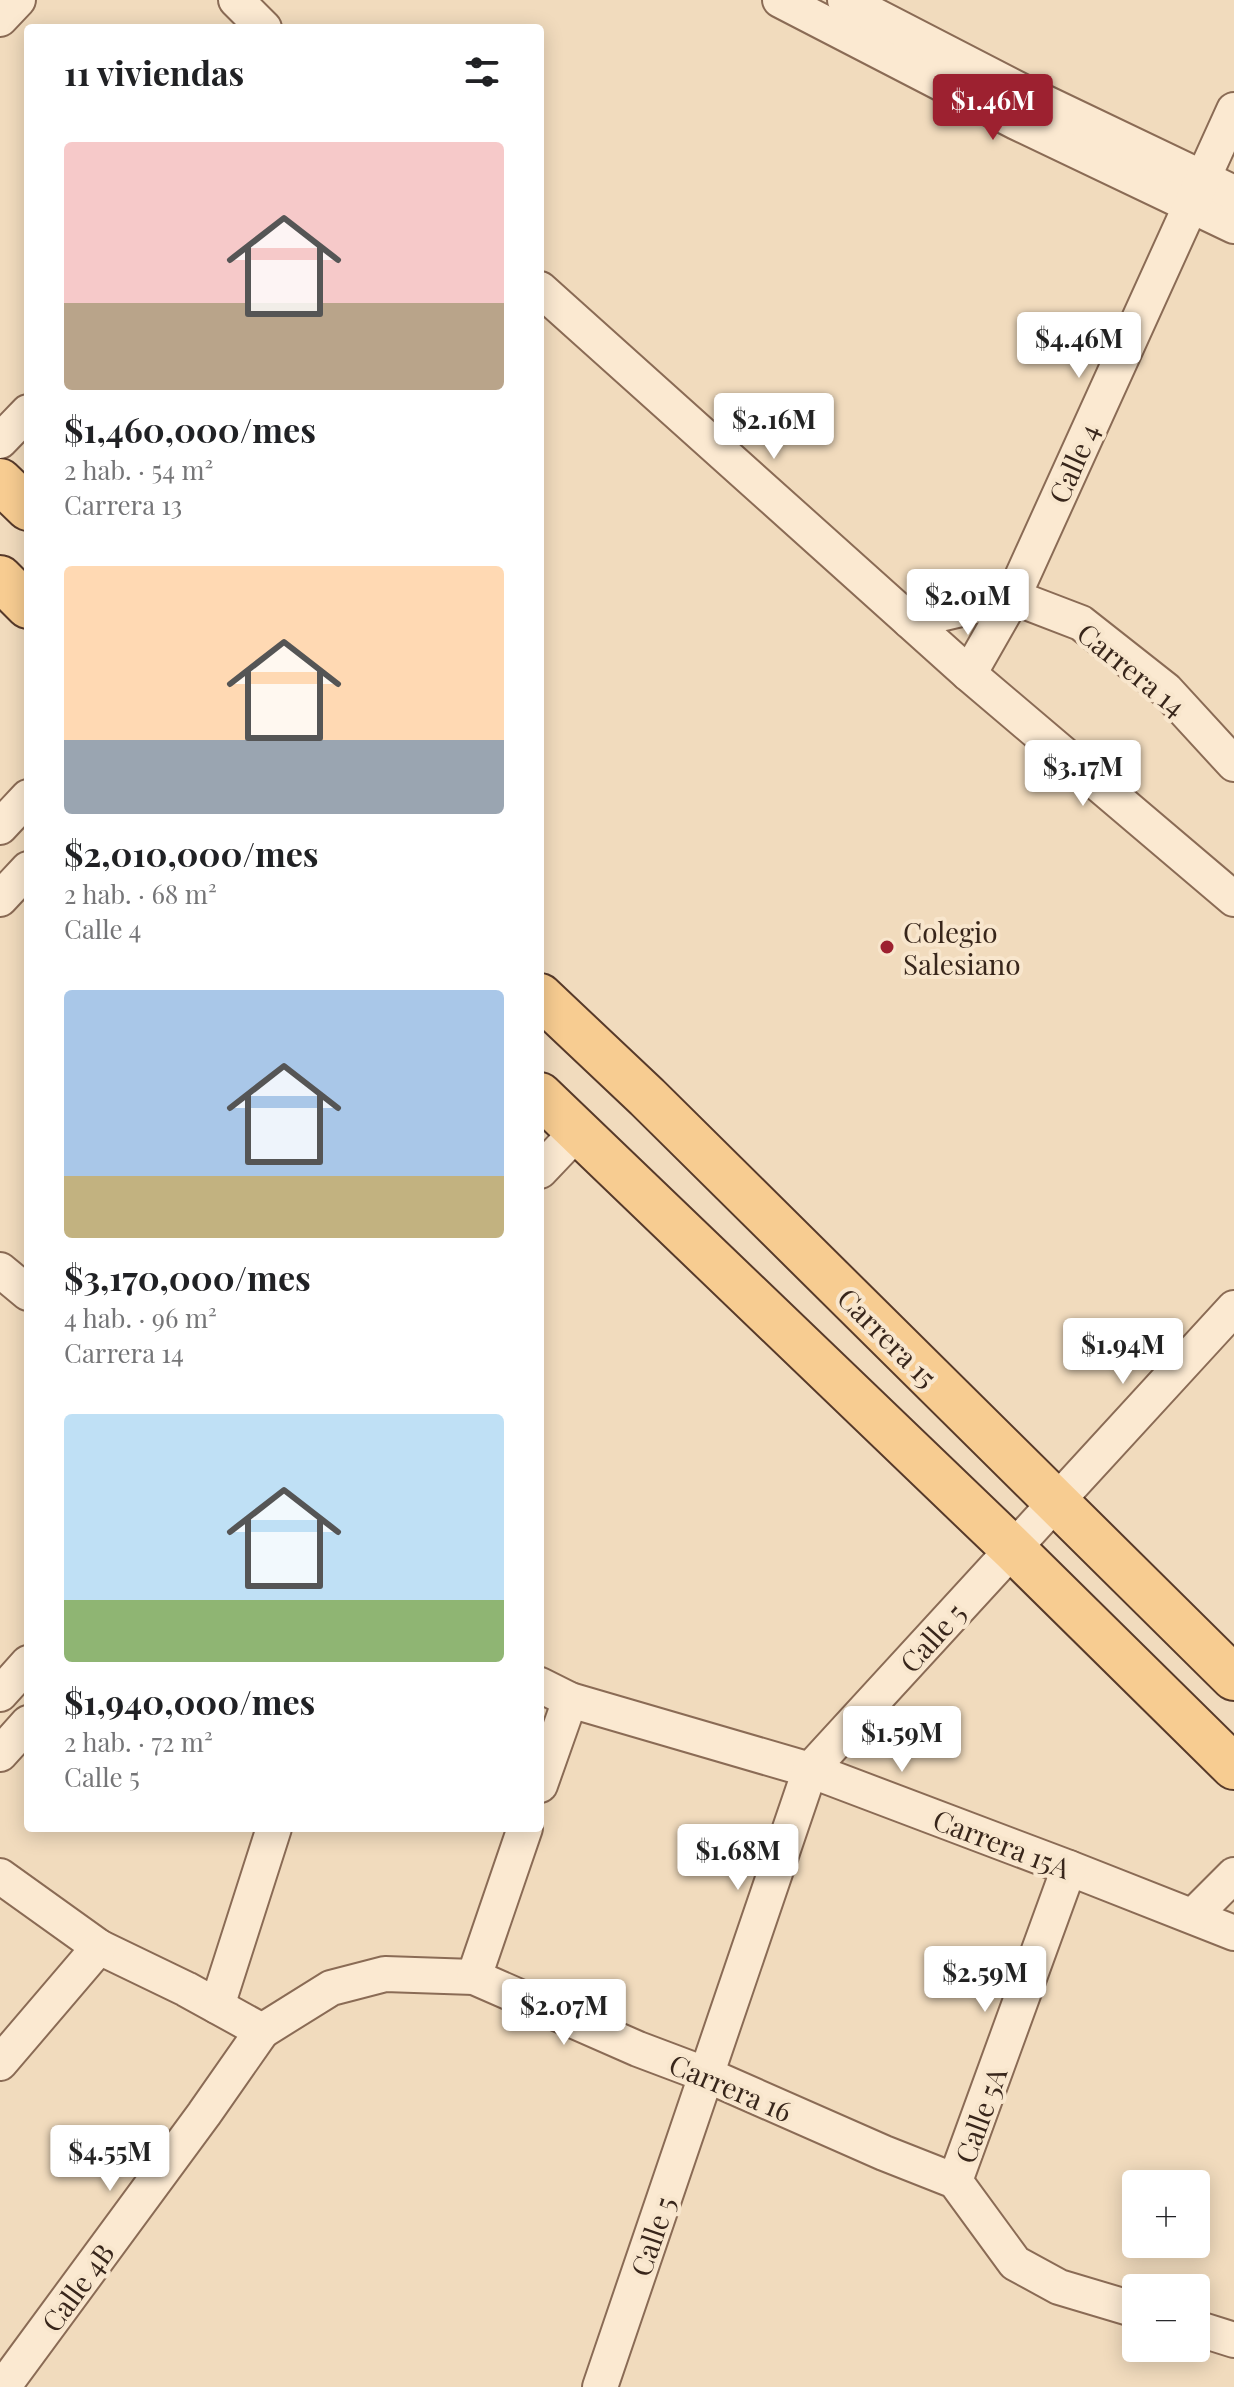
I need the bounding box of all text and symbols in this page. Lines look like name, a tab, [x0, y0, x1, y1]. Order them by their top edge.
text: 11 viviendas	[64, 49, 244, 95]
icon: filters	[460, 50, 504, 94]
pin: $1.46M	[928, 74, 1058, 142]
text: $1.46M	[951, 82, 1035, 117]
icon: home	[212, 194, 356, 338]
pin: $4.46M	[1014, 312, 1144, 380]
text: $4.46M	[1035, 320, 1123, 355]
pin: $2.16M	[709, 393, 839, 461]
text: $2.16M	[732, 401, 816, 436]
text: $1,460,000/mes	[64, 406, 316, 452]
street label: Calle 4	[1039, 417, 1107, 509]
text: 2 hab. · 54 m²	[64, 452, 213, 487]
text: Carrera 13	[64, 487, 182, 522]
pin: $2.01M	[903, 569, 1033, 637]
text: $2.01M	[925, 577, 1011, 612]
street label: Carrera 14	[1070, 614, 1194, 724]
icon: home	[212, 618, 356, 762]
pin: $3.17M	[1018, 740, 1148, 808]
text: $3.17M	[1043, 748, 1123, 783]
text: $2,010,000/mes	[64, 830, 319, 876]
text: 2 hab. · 68 m²	[64, 876, 217, 911]
text: Calle 4	[64, 911, 141, 946]
place label: Colegio Salesiano	[903, 913, 1021, 982]
marker: Colegio Salesiano	[878, 938, 896, 956]
icon: home	[212, 1042, 356, 1186]
text: $3,170,000/mes	[64, 1254, 311, 1300]
street label: Carrera 15	[830, 1279, 946, 1395]
text: 4 hab. · 96 m²	[64, 1300, 217, 1335]
pin: $1.94M	[1058, 1318, 1188, 1386]
text: $1.94M	[1081, 1326, 1165, 1361]
text: Carrera 14	[64, 1335, 184, 1370]
icon: home	[212, 1466, 356, 1610]
street label: Calle 5	[891, 1594, 973, 1680]
text: $1,940,000/mes	[64, 1678, 315, 1724]
pin: $1.59M	[837, 1706, 967, 1774]
text: $1.59M	[861, 1714, 943, 1749]
text: 2 hab. · 72 m²	[64, 1724, 213, 1759]
text: Calle 5	[64, 1759, 140, 1794]
street label: Carrera 15A	[928, 1800, 1076, 1886]
pin: $1.68M	[673, 1824, 803, 1892]
text: $1.68M	[695, 1832, 781, 1867]
pin: $2.59M	[920, 1946, 1050, 2014]
text: $2.59M	[942, 1954, 1028, 1989]
pin: $2.07M	[499, 1979, 629, 2047]
text: $2.07M	[520, 1987, 608, 2022]
street label: Carrera 16	[664, 2045, 798, 2129]
street label: Calle 5A	[946, 2062, 1014, 2168]
pin: $4.55M	[45, 2125, 175, 2193]
text: $4.55M	[68, 2133, 152, 2168]
map controls	[1122, 2170, 1210, 2362]
button: +	[1122, 2170, 1210, 2258]
street label: Calle 5	[621, 2191, 683, 2281]
street label: Calle 4B	[32, 2235, 122, 2339]
button: −	[1122, 2274, 1210, 2362]

